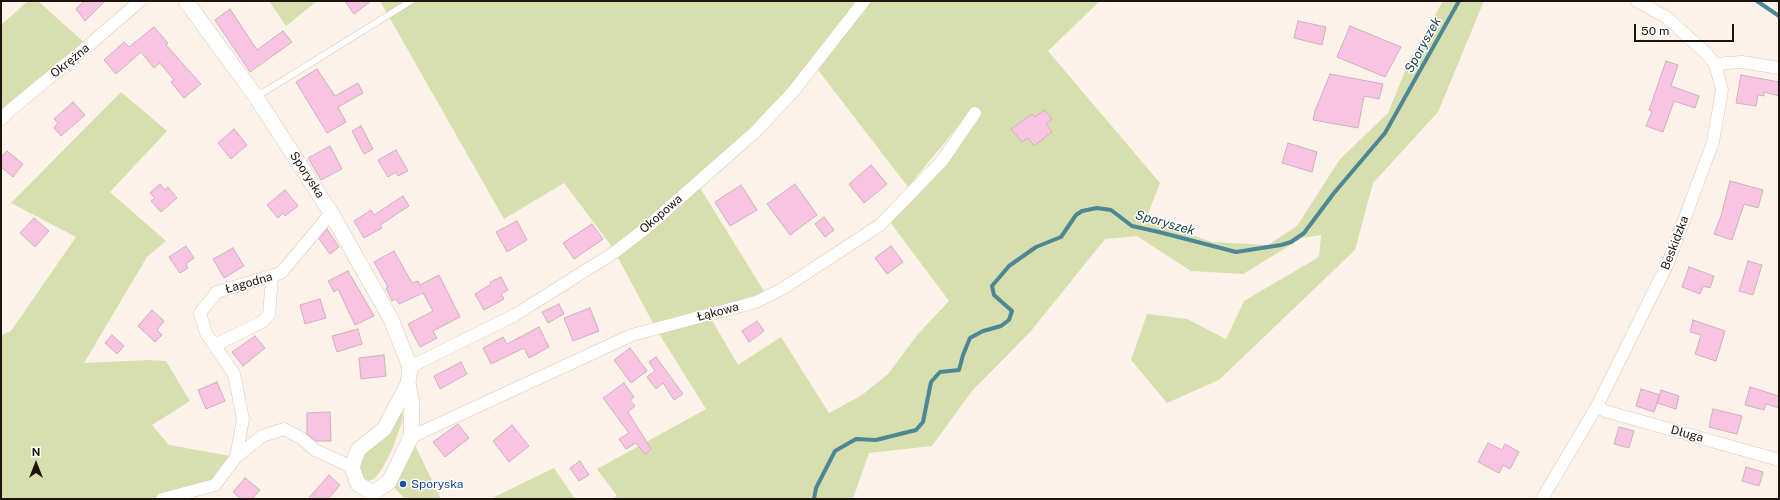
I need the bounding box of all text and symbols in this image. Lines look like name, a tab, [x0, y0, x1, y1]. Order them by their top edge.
water label: Sporyszek	[1401, 15, 1445, 75]
scale bar	[1636, 16, 1736, 42]
text: 50 m	[1641, 24, 1669, 38]
street label: Okrężna	[48, 41, 92, 81]
street label: Sporyska	[287, 149, 327, 201]
street label: Okopowa	[637, 192, 685, 236]
water label: Sporyszek	[1134, 207, 1196, 239]
street label: Beskidzka	[1658, 214, 1692, 272]
street label: Łagodna	[224, 269, 274, 297]
street label: Łąkowa	[696, 300, 740, 324]
street label: Długa	[1669, 423, 1705, 445]
north arrow	[16, 444, 56, 484]
text: N	[32, 446, 40, 458]
place label: Sporyska	[411, 477, 463, 491]
marker: Sporyska	[398, 479, 408, 489]

